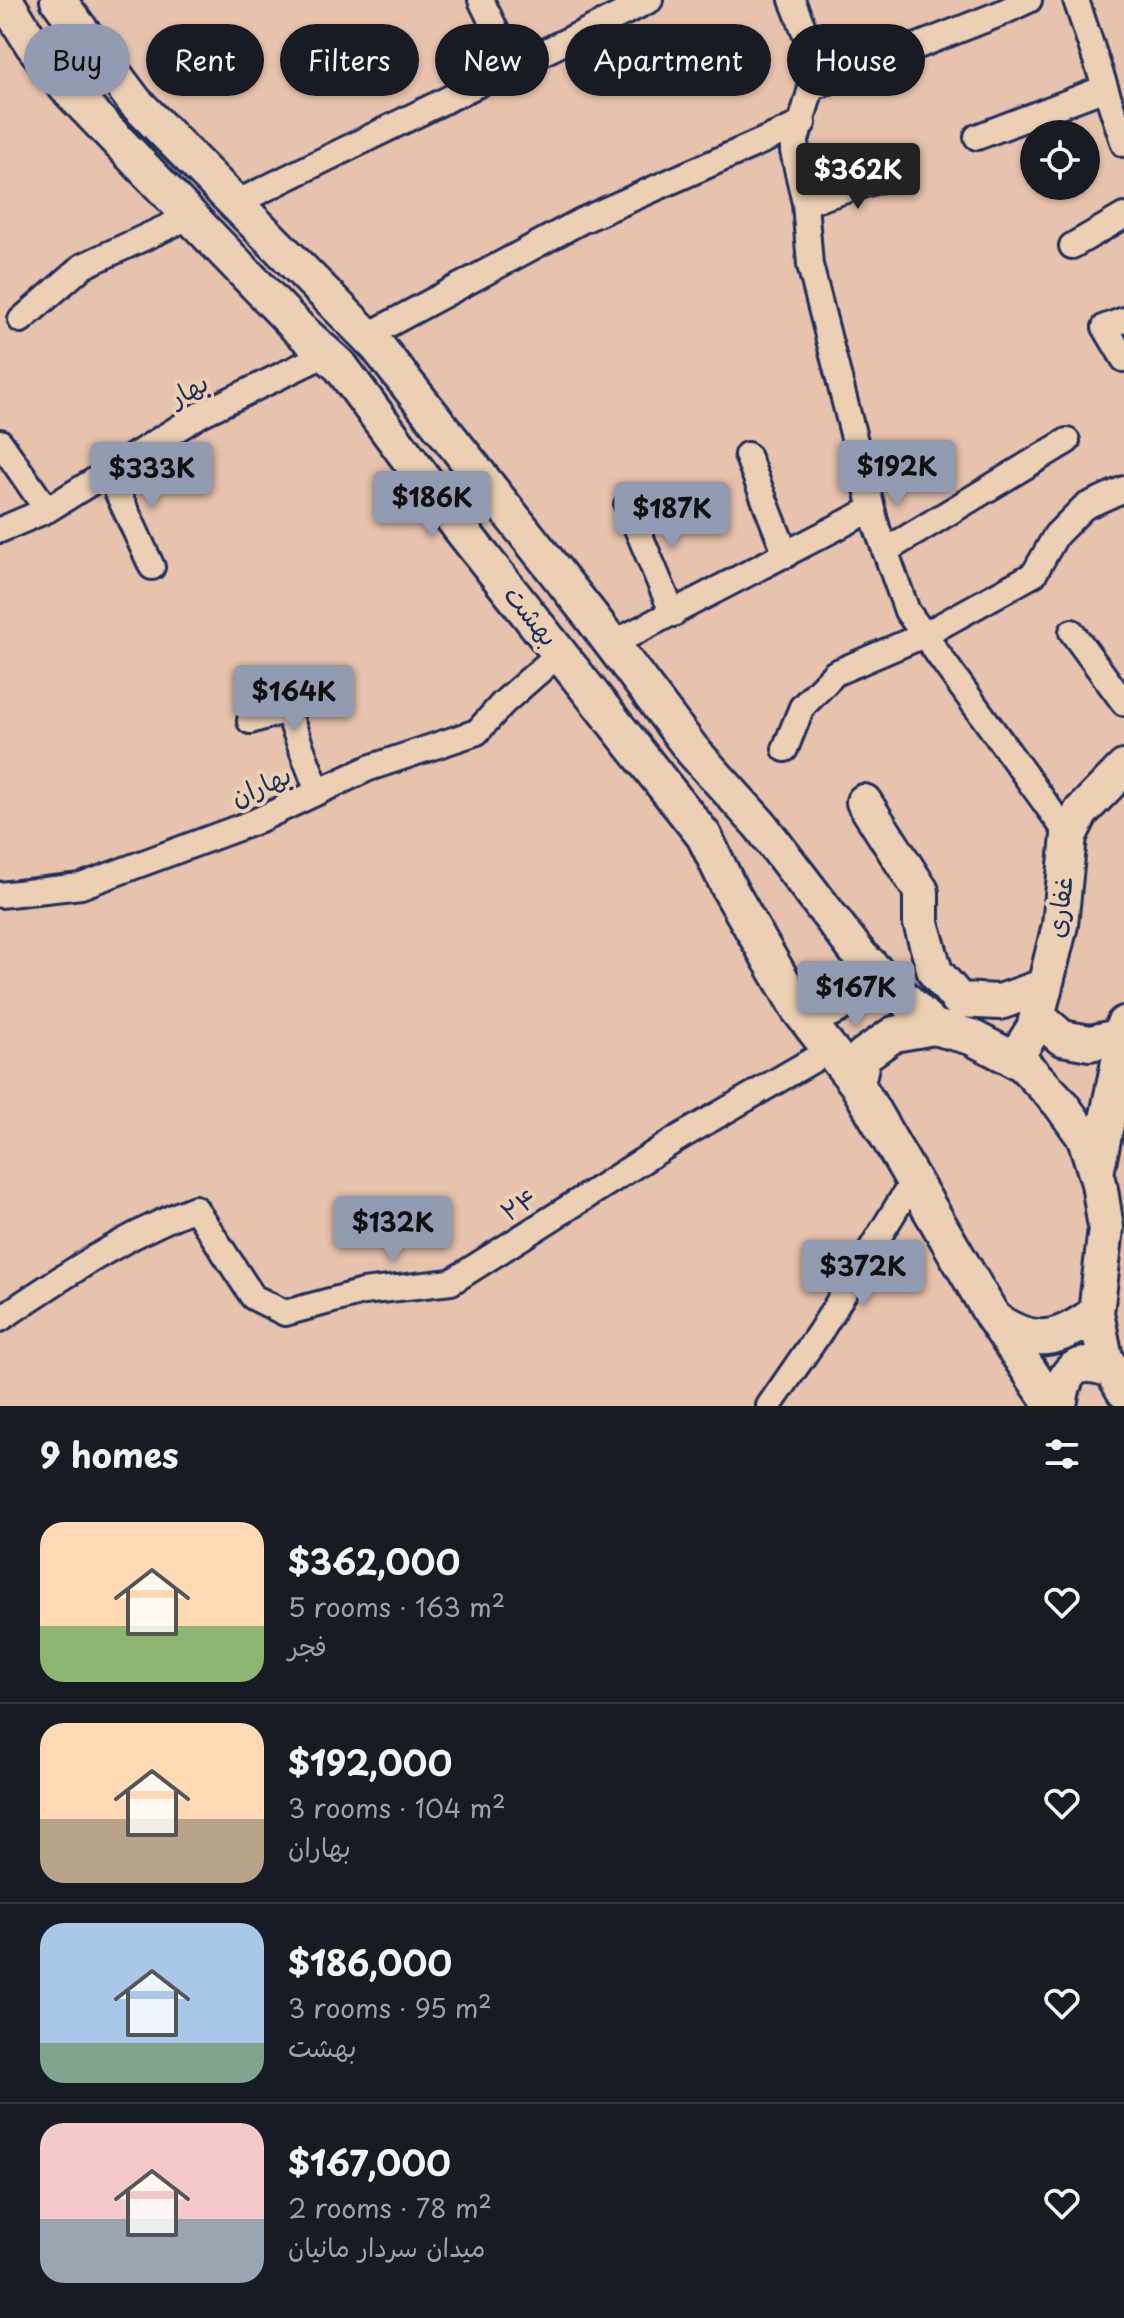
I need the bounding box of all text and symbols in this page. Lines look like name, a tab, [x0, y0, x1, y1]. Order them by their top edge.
chip: Buy	[24, 24, 130, 96]
chip: Rent	[146, 24, 264, 96]
chip: Filters	[280, 24, 419, 96]
chip: New	[435, 24, 549, 96]
chip: Apartment	[565, 24, 771, 96]
chip: House	[787, 24, 925, 96]
map controls	[1020, 120, 1100, 200]
button: locate	[1020, 120, 1100, 200]
pin: $362K	[802, 143, 914, 211]
text: $362K	[814, 149, 902, 188]
street label: بهار	[160, 362, 215, 416]
pin: $192K	[841, 440, 953, 508]
pin: $333K	[96, 442, 208, 510]
text: $192K	[857, 446, 937, 485]
text: $333K	[109, 448, 195, 487]
pin: $186K	[376, 471, 488, 539]
text: $186K	[392, 477, 472, 516]
pin: $187K	[616, 482, 728, 550]
text: $187K	[632, 488, 712, 527]
street label: بهشت	[495, 576, 569, 654]
pin: $164K	[238, 665, 350, 733]
text: $164K	[252, 671, 336, 710]
street label: بهاران	[224, 754, 297, 815]
street label: غفاری	[1035, 873, 1082, 940]
pin: $167K	[800, 961, 912, 1029]
text: $167K	[816, 967, 896, 1006]
street label: ۲۴	[492, 1177, 544, 1230]
pin: $132K	[337, 1196, 449, 1264]
text: $132K	[352, 1202, 434, 1241]
pin: $372K	[807, 1240, 919, 1308]
text: $372K	[820, 1246, 906, 1285]
text: 9 homes	[40, 1428, 179, 1480]
icon: filters	[1040, 1432, 1084, 1476]
text: $362,000	[288, 1535, 460, 1587]
icon: home	[104, 1554, 200, 1650]
icon: heart	[1040, 1580, 1084, 1624]
text: 5 rooms · 163 m²	[288, 1587, 505, 1626]
text: فجر	[288, 1626, 327, 1665]
text: $192,000	[288, 1736, 452, 1788]
icon: home	[104, 1755, 200, 1851]
icon: heart	[1040, 1781, 1084, 1825]
text: 3 rooms · 104 m²	[288, 1788, 506, 1827]
text: بهاران	[288, 1827, 351, 1866]
text: $186,000	[288, 1936, 452, 1988]
icon: home	[104, 1955, 200, 2051]
icon: heart	[1040, 1981, 1084, 2025]
text: 3 rooms · 95 m²	[288, 1988, 492, 2027]
text: بهشت	[288, 2027, 357, 2066]
text: $167,000	[288, 2136, 451, 2188]
icon: home	[104, 2155, 200, 2251]
icon: heart	[1040, 2181, 1084, 2225]
text: 2 rooms · 78 m²	[288, 2188, 492, 2227]
text: میدان سردار مانیان	[288, 2227, 485, 2266]

